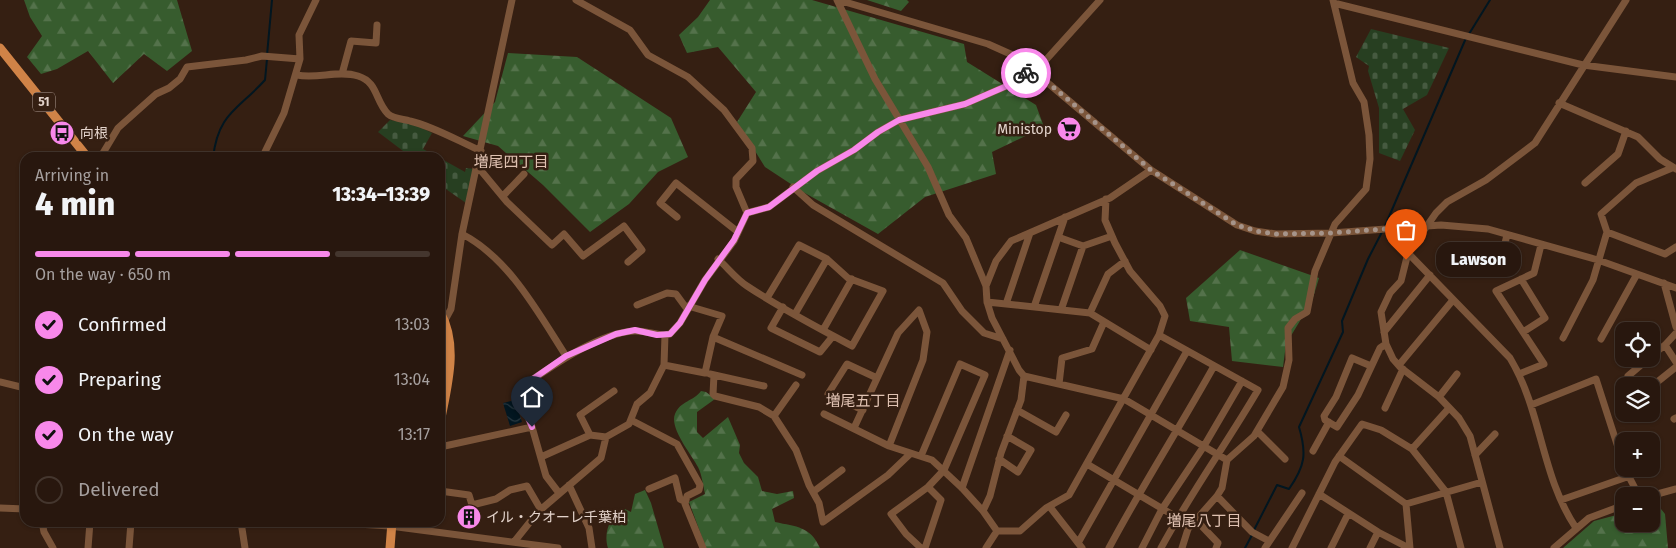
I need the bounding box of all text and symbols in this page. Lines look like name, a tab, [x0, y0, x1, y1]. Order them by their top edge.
courier	[1001, 48, 1051, 98]
icon: bike	[1012, 59, 1040, 87]
road number: 51	[33, 92, 55, 111]
supermarket icon: Ministop	[1056, 116, 1082, 142]
bus stop icon: 向根	[49, 120, 75, 146]
place label: Ministop	[997, 121, 1052, 138]
place label: 向根	[80, 125, 108, 142]
district label: 増尾四丁目	[473, 153, 549, 171]
text: Arriving in	[35, 166, 109, 185]
text: 13:34–13:39	[332, 183, 430, 206]
text: 4 min	[35, 185, 115, 223]
pin	[1385, 209, 1427, 260]
icon: bag	[1392, 216, 1420, 244]
callout: Lawson	[1436, 242, 1521, 278]
text: Lawson	[1451, 250, 1506, 269]
text: On the way · 650 m	[35, 265, 171, 284]
icon: check	[35, 311, 63, 339]
text: Confirmed	[78, 313, 167, 336]
text: 13:03	[394, 315, 430, 334]
map controls	[1615, 322, 1660, 532]
button: locate	[1615, 322, 1660, 367]
icon: check	[35, 366, 63, 394]
text: Preparing	[78, 368, 161, 391]
text: 13:04	[394, 370, 430, 389]
pin	[511, 376, 553, 427]
button: layers	[1615, 377, 1660, 422]
icon: home	[518, 383, 546, 411]
district label: 増尾五丁目	[825, 392, 901, 410]
icon: check	[35, 421, 63, 449]
text: On the way	[78, 423, 174, 446]
text: 13:17	[398, 425, 430, 444]
button: +	[1615, 432, 1660, 477]
text: Delivered	[78, 478, 160, 501]
button: −	[1615, 487, 1660, 532]
building icon: イル・クオーレ千葉柏	[456, 504, 482, 530]
place label: イル・クオーレ千葉柏	[486, 509, 626, 526]
district label: 増尾八丁目	[1166, 512, 1242, 530]

